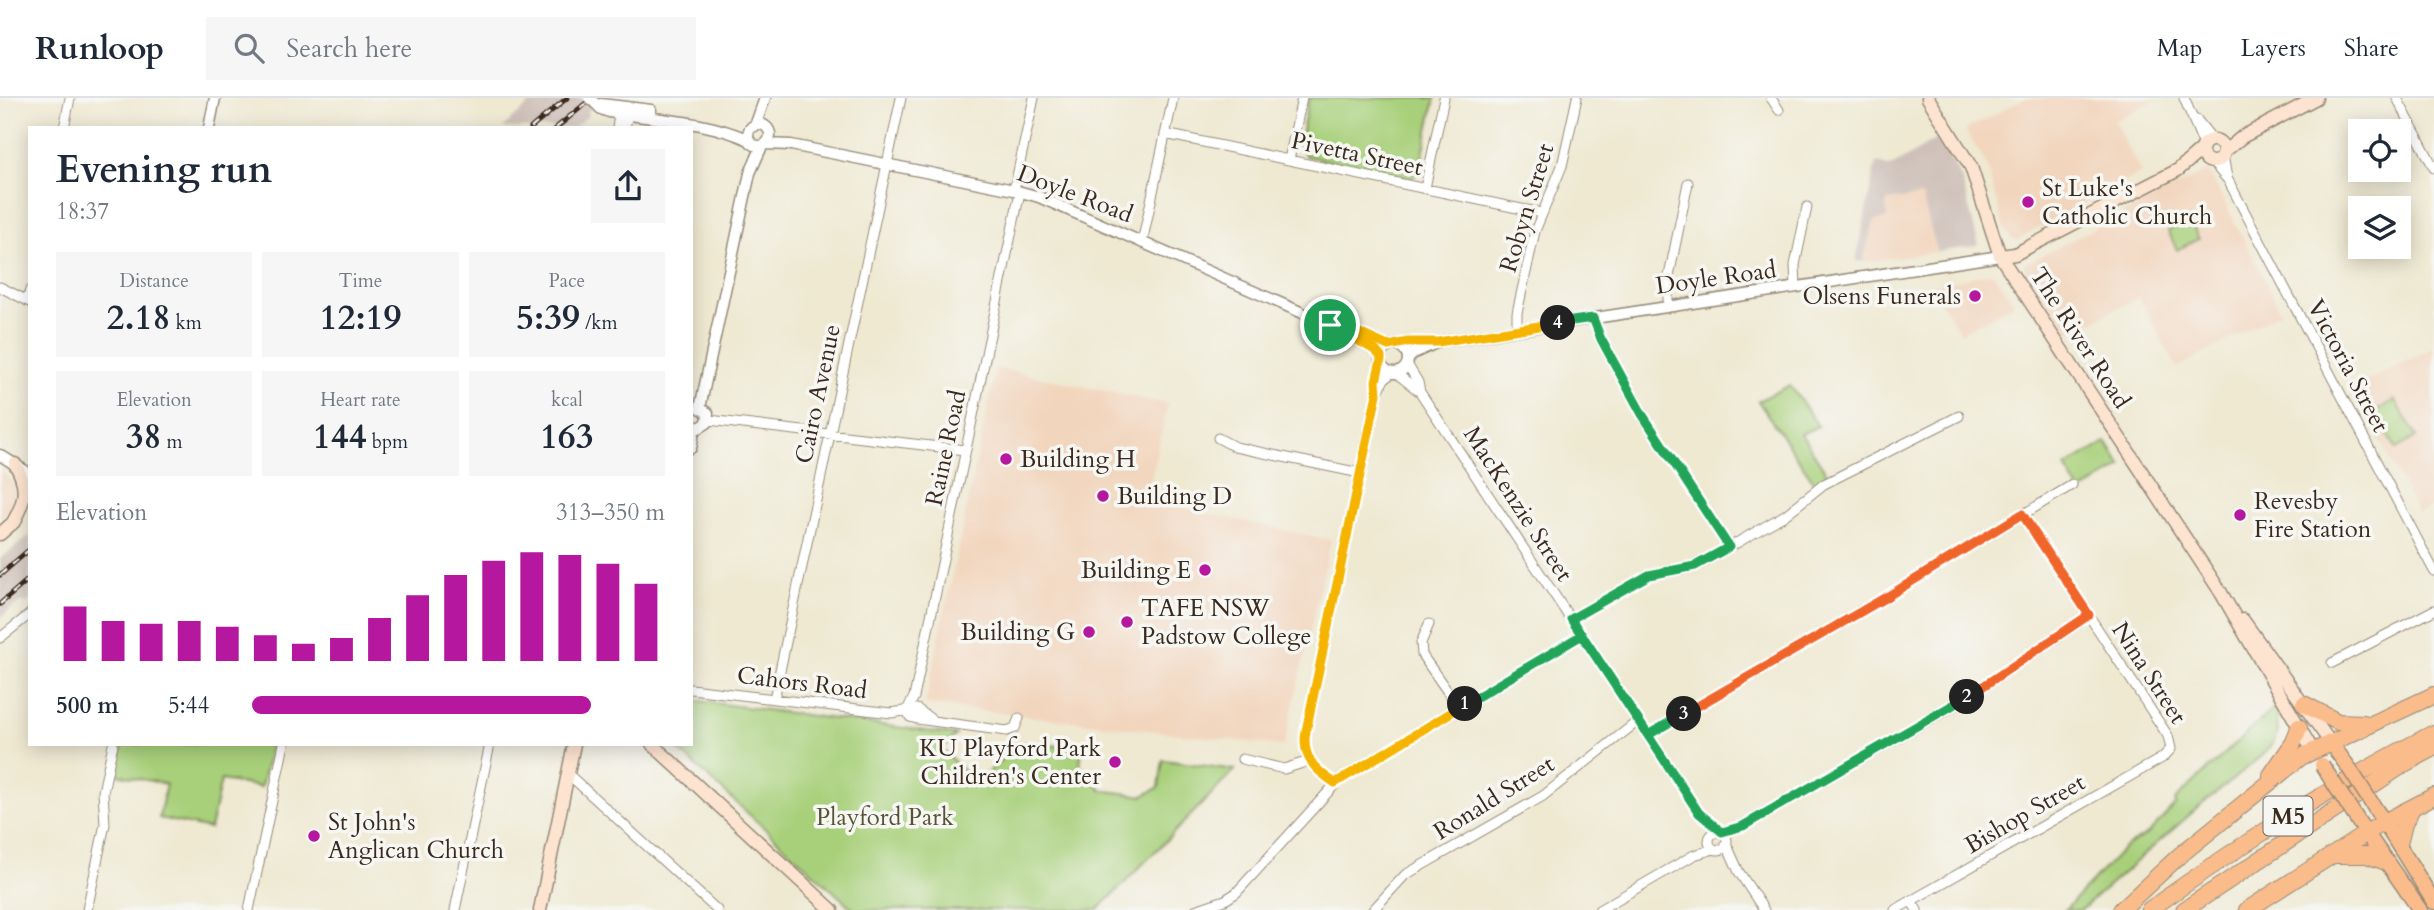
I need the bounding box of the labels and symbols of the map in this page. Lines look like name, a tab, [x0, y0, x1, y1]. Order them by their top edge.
street label: Pivetta Street	[1288, 124, 1426, 184]
street label: Robyn Street	[1492, 139, 1562, 276]
street label: Doyle Road	[1012, 157, 1138, 231]
place label: St Luke's Catholic Church	[2042, 172, 2212, 233]
marker: St Luke's Catholic Church	[2020, 194, 2036, 210]
street label: Doyle Road	[1654, 253, 1779, 303]
street label: The River Road	[2022, 261, 2138, 415]
place label: Olsens Funerals	[1802, 280, 1961, 313]
marker: Olsens Funerals	[1967, 288, 1983, 304]
street label: Victoria Street	[2299, 294, 2397, 439]
pin	[1300, 295, 1360, 355]
pin: 4	[1540, 306, 1576, 341]
street label: Cairo Avenue	[787, 321, 849, 467]
street label: Raine Road	[918, 387, 974, 509]
street label: MacKenzie Street	[1455, 420, 1581, 588]
place label: Building H	[1020, 443, 1135, 476]
marker: Building H	[998, 451, 1014, 467]
place label: Building D	[1117, 480, 1232, 513]
place label: Revesby Fire Station	[2254, 485, 2372, 546]
marker: Building D	[1095, 488, 1111, 504]
marker: Revesby Fire Station	[2232, 507, 2248, 523]
place label: Building E	[1081, 554, 1191, 587]
marker: Building E	[1197, 562, 1213, 578]
place label: TAFE NSW Padstow College	[1141, 592, 1311, 653]
marker: TAFE NSW Padstow College	[1119, 614, 1135, 630]
place label: Building G	[961, 616, 1075, 649]
street label: Nina Street	[2104, 616, 2194, 731]
marker: Building G	[1081, 624, 1097, 640]
street label: Cahors Road	[735, 659, 869, 707]
pin: 2	[1950, 680, 1984, 714]
pin: 1	[1448, 686, 1482, 722]
pin: 3	[1666, 696, 1702, 732]
place label: KU Playford Park Children's Center	[919, 732, 1101, 793]
street label: Ronald Street	[1427, 748, 1561, 848]
marker: KU Playford Park Children's Center	[1107, 754, 1123, 770]
street label: Bishop Street	[1959, 766, 2092, 862]
road number: M5	[2264, 796, 2312, 836]
park label: Playford Park	[816, 801, 954, 834]
place label: St John's Anglican Church	[328, 806, 504, 867]
marker: St John's Anglican Church	[306, 828, 322, 844]

